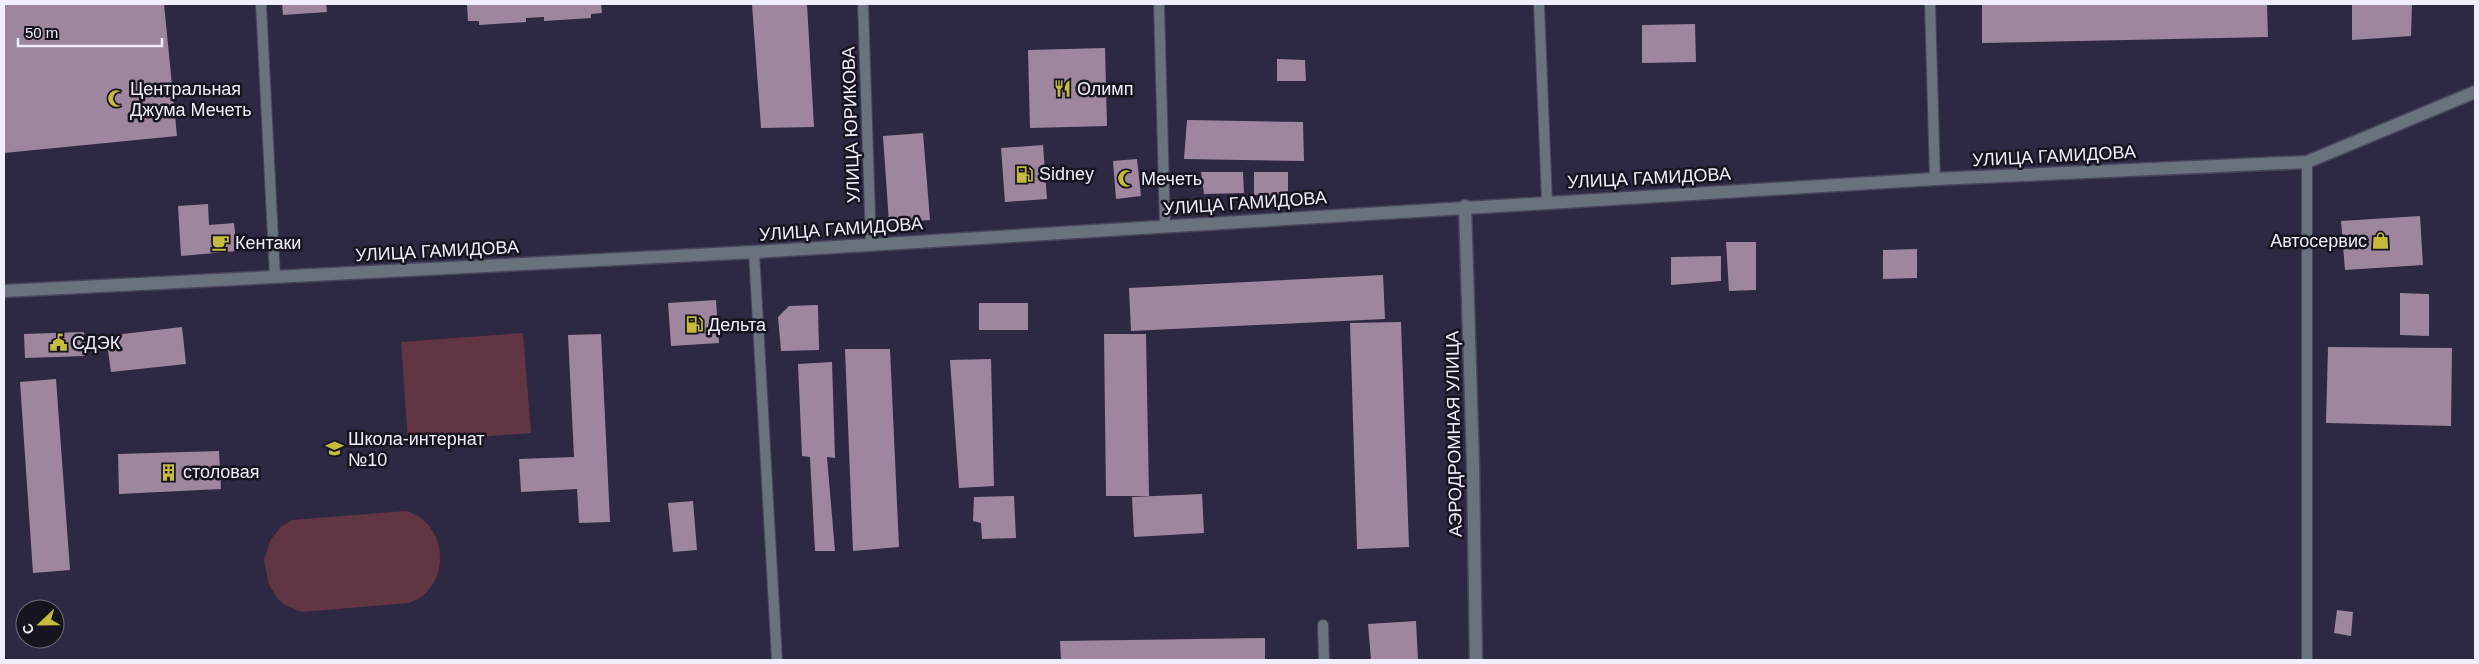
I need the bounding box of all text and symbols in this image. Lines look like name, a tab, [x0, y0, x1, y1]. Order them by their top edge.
scale bar	[18, 15, 161, 47]
text: 50 m	[25, 24, 58, 41]
street label: УЛИЦА ЮРИКОВА	[838, 46, 864, 204]
place label: Центральная Джума Мечеть	[130, 79, 252, 120]
restaurant icon: Олимп	[1053, 79, 1073, 99]
place label: Олимп	[1077, 79, 1133, 99]
mosque icon: Центральная Джума Мечеть	[106, 89, 126, 109]
street label: УЛИЦА ГАМИДОВА	[1972, 142, 2136, 170]
fuel station icon: Sidney	[1015, 164, 1035, 184]
place label: Sidney	[1039, 164, 1094, 184]
street label: УЛИЦА ГАМИДОВА	[1567, 164, 1731, 192]
mosque icon: Мечеть	[1117, 169, 1137, 189]
place label: Мечеть	[1141, 169, 1202, 189]
street label: УЛИЦА ГАМИДОВА	[1163, 187, 1327, 219]
street label: УЛИЦА ГАМИДОВА	[759, 213, 923, 245]
place label: Автосервис	[2270, 231, 2367, 251]
shop icon: Автосервис	[2371, 231, 2391, 251]
cafe icon: Кентаки	[211, 233, 231, 253]
place label: Кентаки	[235, 233, 301, 253]
street label: УЛИЦА ГАМИДОВА	[355, 237, 519, 265]
fuel station icon: Дельта	[684, 315, 704, 335]
place label: Дельта	[708, 315, 767, 335]
street label: АЭРОДРОМНАЯ УЛИЦА	[1442, 331, 1466, 537]
public building icon: СДЭК	[48, 333, 68, 353]
place label: СДЭК	[72, 333, 121, 353]
place label: Школа-интернат №10	[348, 429, 485, 470]
school or university icon: Школа-интернат №10	[324, 439, 344, 459]
building icon: столовая	[159, 462, 179, 482]
place label: столовая	[183, 462, 260, 482]
north arrow	[15, 599, 65, 649]
text: С	[19, 621, 37, 637]

